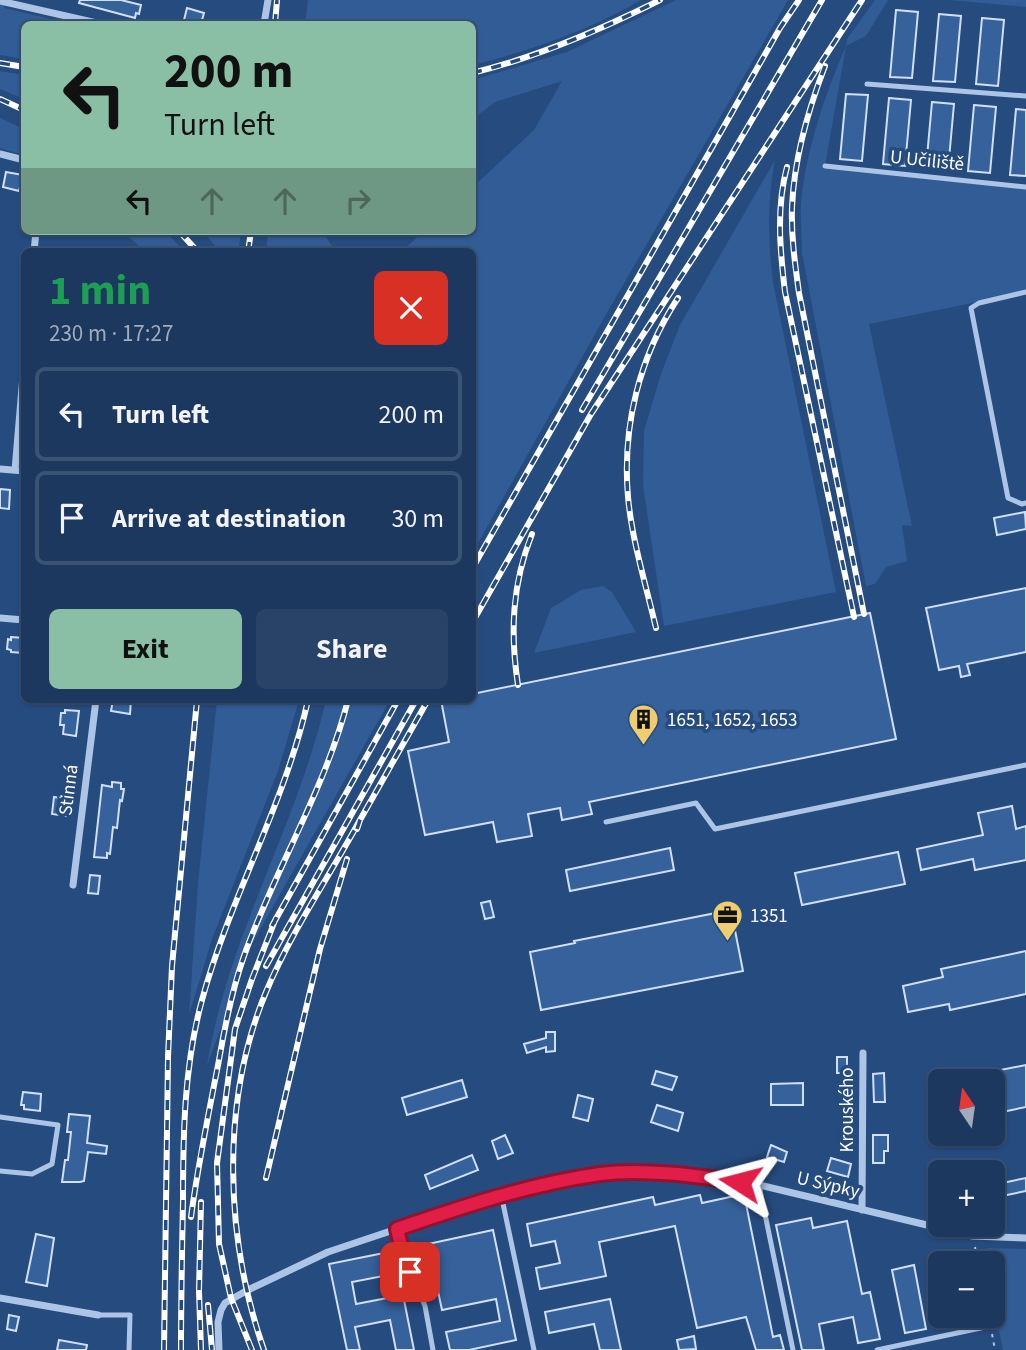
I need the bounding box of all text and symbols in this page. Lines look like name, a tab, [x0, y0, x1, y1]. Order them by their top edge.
text: 200 m	[164, 37, 293, 107]
icon: left	[49, 49, 140, 140]
text: Turn left	[164, 102, 275, 148]
street label: U Učiliště	[889, 144, 965, 178]
icon: left	[120, 182, 158, 220]
icon: ahead	[193, 182, 231, 220]
icon: ahead	[266, 182, 304, 220]
icon: right	[339, 182, 377, 220]
text: 1 min	[49, 261, 151, 321]
button: close	[374, 271, 448, 345]
text: 230 m · 17:27	[49, 317, 173, 350]
icon: left	[53, 395, 91, 433]
text: Turn left	[112, 396, 209, 433]
text: 200 m	[378, 396, 444, 433]
icon: arrive	[53, 499, 91, 537]
text: Arrive at destination	[112, 500, 346, 537]
text: 30 m	[391, 500, 444, 537]
button: Exit	[49, 609, 242, 689]
button: Share	[256, 609, 448, 689]
building icon: 1651, 1652, 1653	[627, 703, 661, 747]
place label: 1651, 1652, 1653	[667, 707, 797, 734]
street label: Stinná	[52, 763, 86, 817]
office icon: 1351	[710, 899, 744, 943]
place label: 1351	[750, 903, 788, 930]
street label: Krouského	[834, 1067, 861, 1153]
north arrow	[928, 1069, 1004, 1146]
map controls	[928, 1069, 1005, 1328]
position arrow	[703, 1145, 777, 1219]
button: +	[928, 1160, 1005, 1237]
street label: U Sýpky	[794, 1165, 862, 1205]
pin	[380, 1242, 440, 1302]
button: −	[928, 1251, 1005, 1328]
icon: arrive	[391, 1253, 429, 1291]

